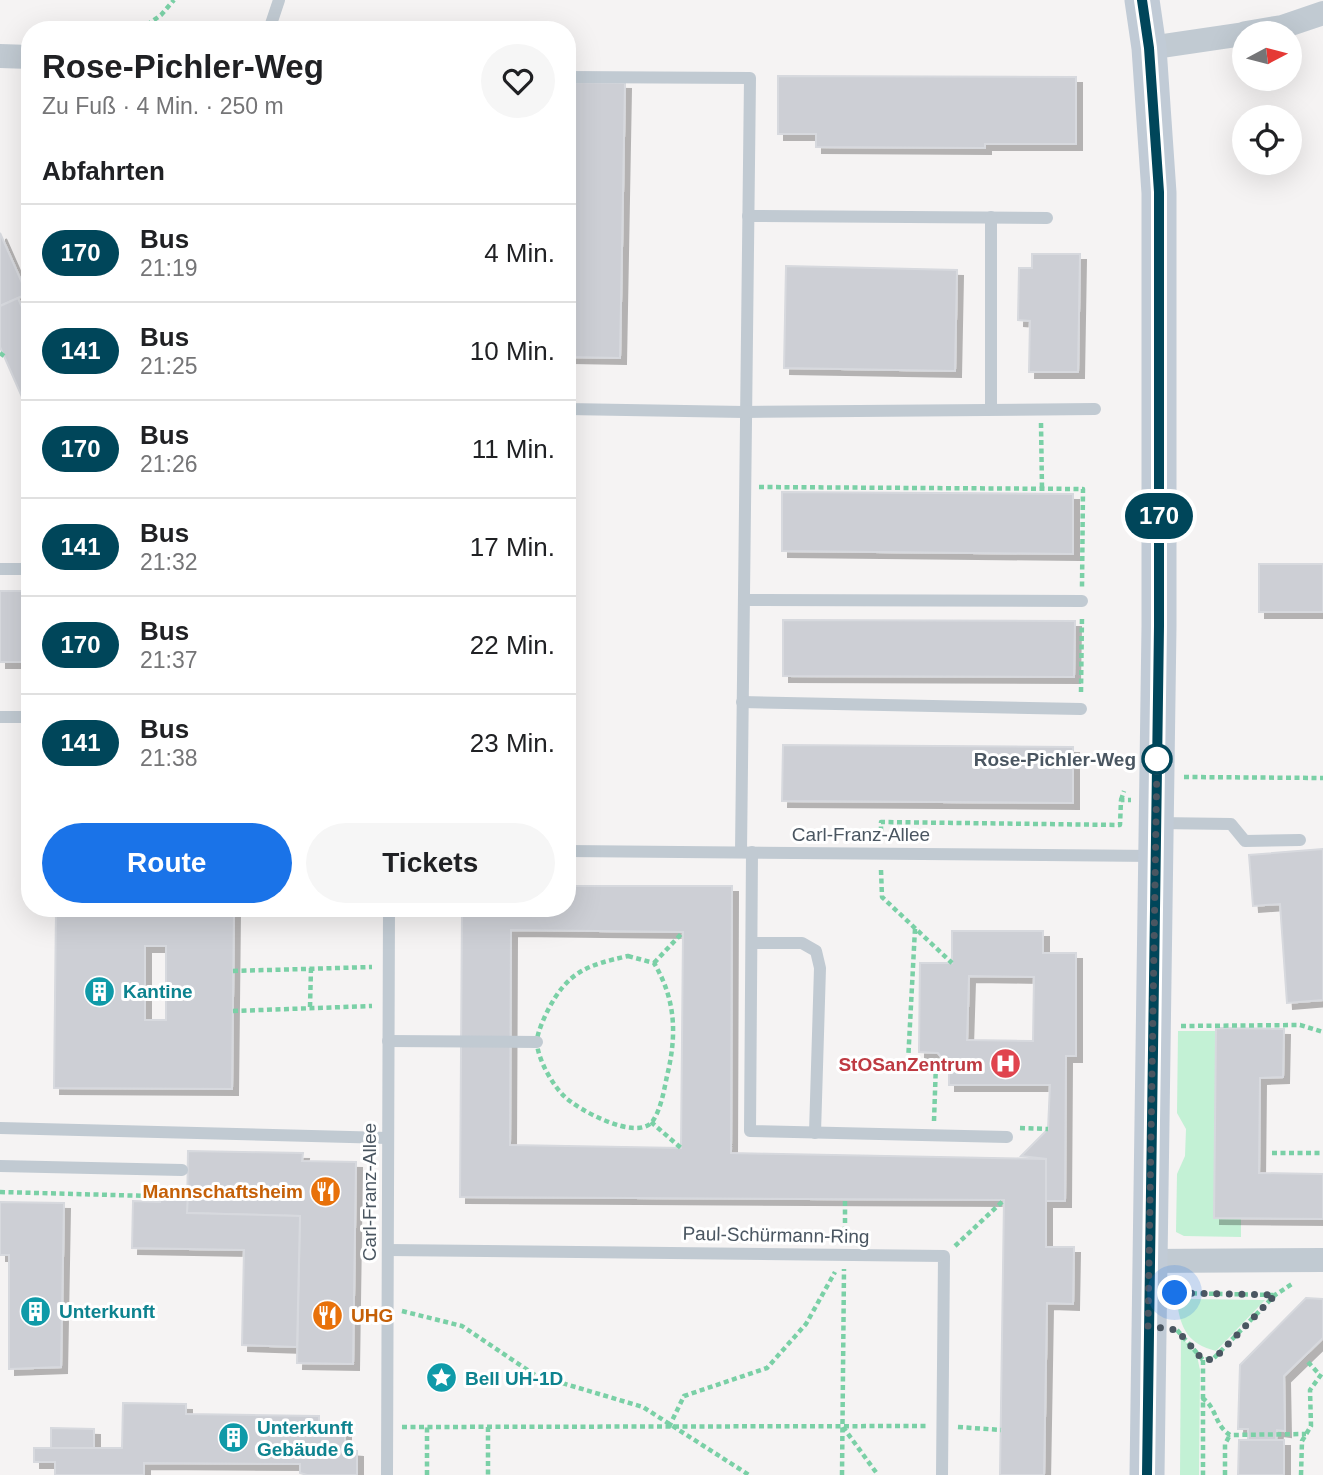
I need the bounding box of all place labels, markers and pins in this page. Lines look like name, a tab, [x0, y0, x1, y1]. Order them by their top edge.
marker: Rose-Pichler-Weg	[1142, 744, 1172, 774]
place label: Rose-Pichler-Weg	[974, 749, 1136, 770]
building icon: Kantine	[83, 974, 117, 1008]
place label: Kantine	[123, 981, 193, 1002]
hospital icon: StOSanZentrum	[989, 1047, 1023, 1081]
place label: StOSanZentrum	[838, 1054, 983, 1075]
restaurant icon: Mannschaftsheim	[309, 1174, 343, 1208]
place label: Mannschaftsheim	[143, 1181, 303, 1202]
building icon: Unterkunft	[19, 1294, 53, 1328]
restaurant icon: UHG	[311, 1298, 345, 1332]
place label: Unterkunft	[59, 1301, 156, 1322]
place label: UHG	[351, 1305, 393, 1326]
place icon: Bell UH-1D	[425, 1361, 459, 1395]
place label: Bell UH-1D	[465, 1368, 563, 1389]
place label: Unterkunft Gebäude 6	[257, 1417, 354, 1460]
building icon: Unterkunft Gebäude 6	[217, 1421, 251, 1455]

